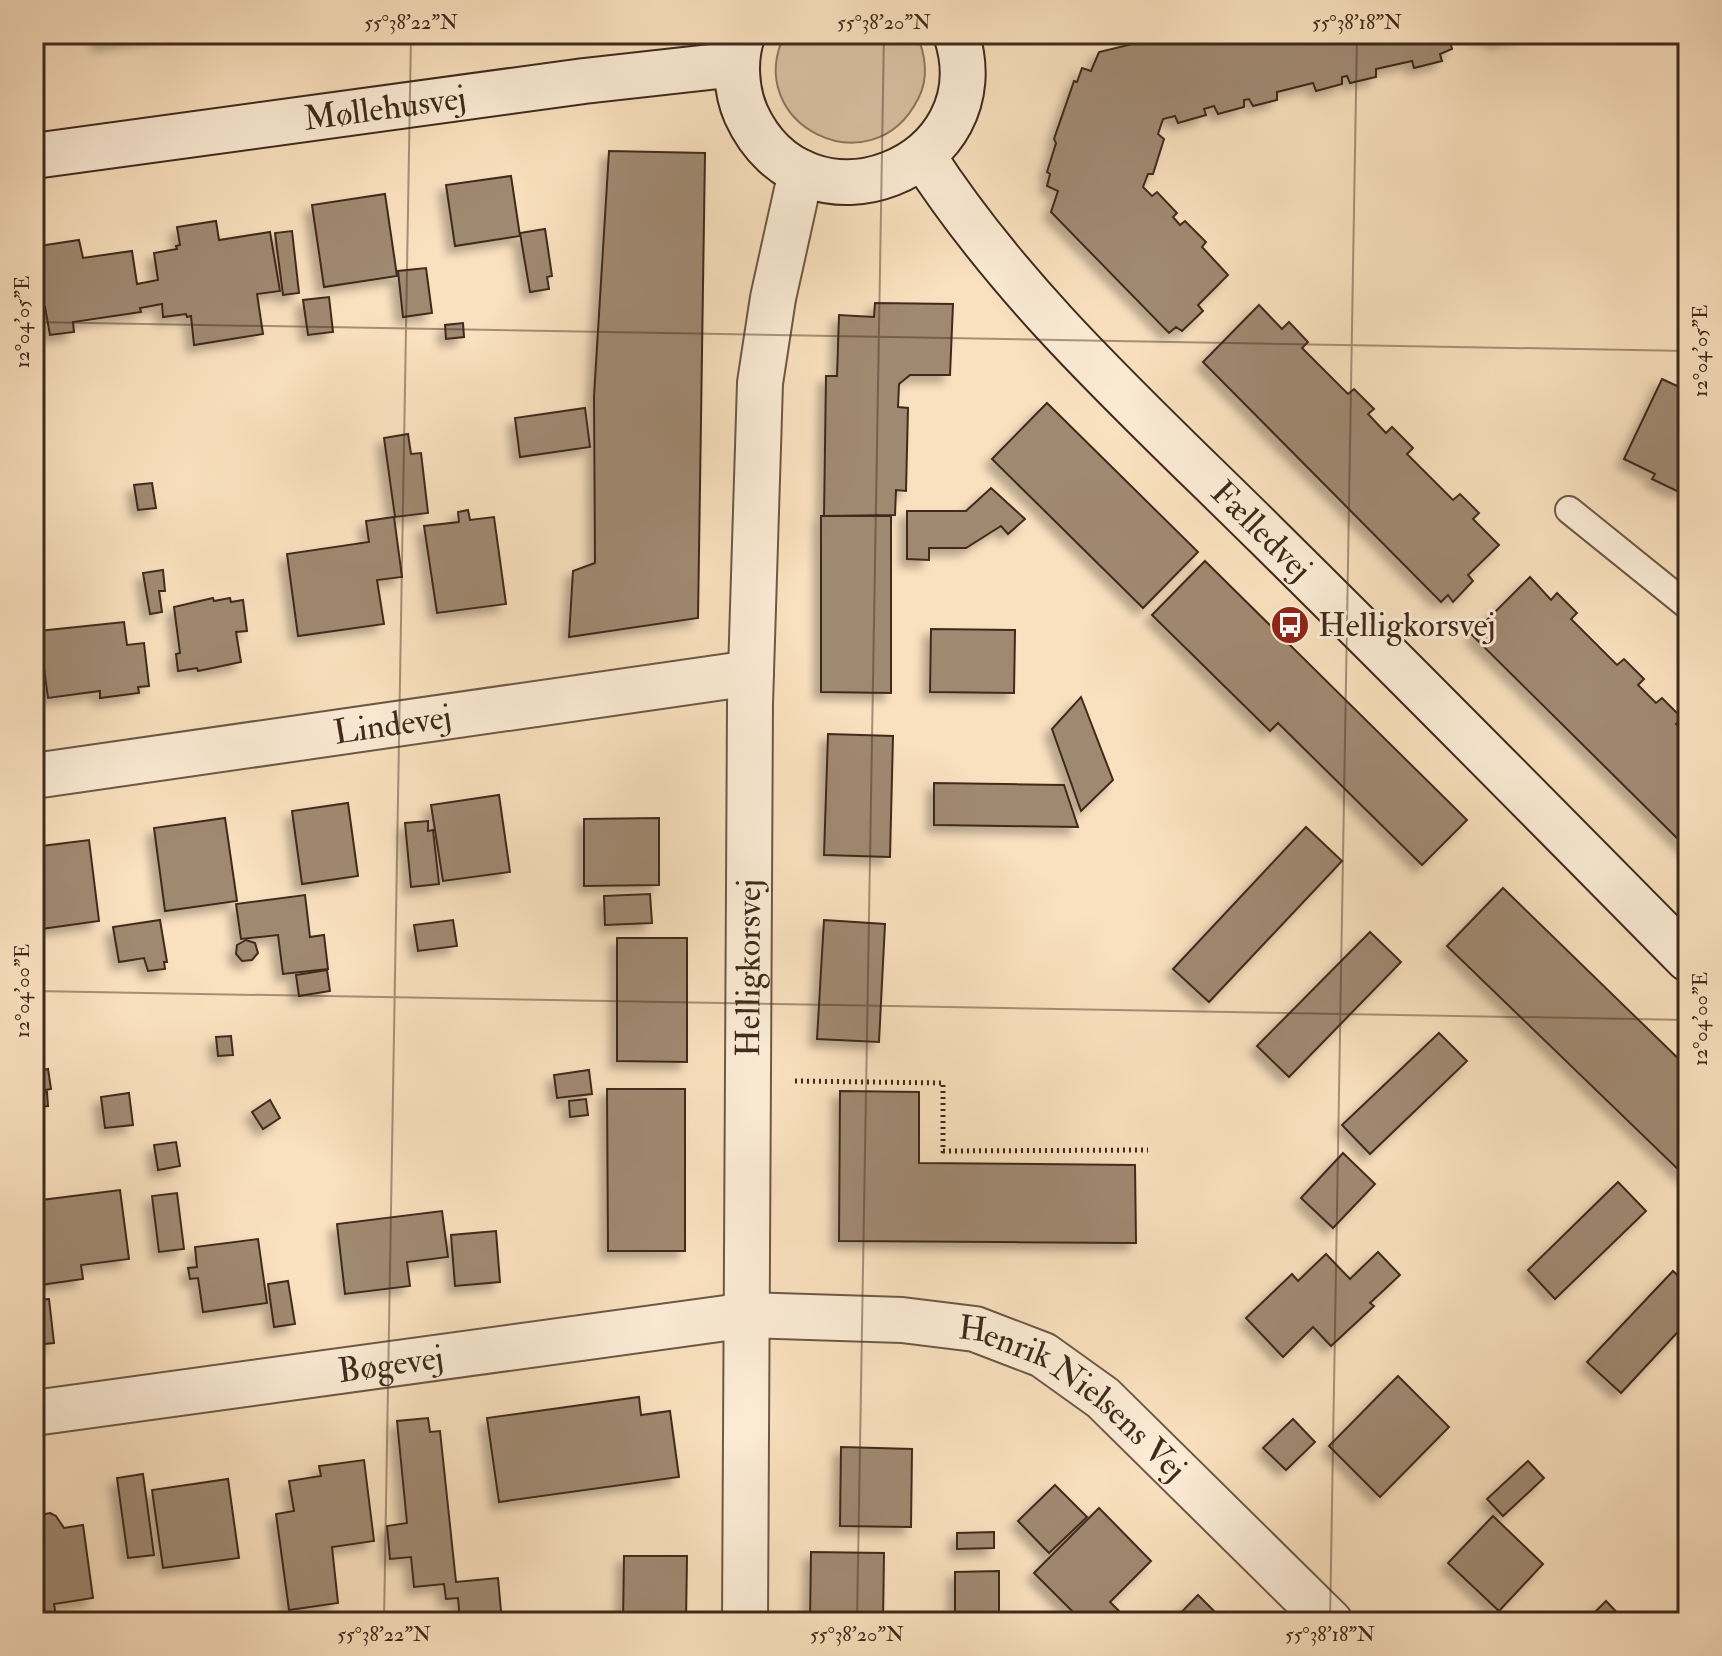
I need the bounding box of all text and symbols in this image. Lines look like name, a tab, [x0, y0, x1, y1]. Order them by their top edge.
text: 55°38'22"N	[364, 10, 458, 35]
text: 55°38'20"N	[837, 10, 931, 35]
text: 55°38'18"N	[1312, 10, 1402, 35]
street label: Møllehusvej	[301, 76, 469, 141]
text: 12°04'05"E	[10, 276, 35, 368]
text: 12°04'05"E	[1688, 305, 1713, 397]
street label: Fælledvej	[1202, 471, 1321, 590]
bus stop icon: Helligkorsvej	[1269, 604, 1311, 646]
place label: Helligkorsvej	[1318, 604, 1496, 647]
street label: Lindevej	[331, 695, 454, 754]
street label: Helligkorsvej	[727, 879, 771, 1057]
text: 12°04'00"E	[10, 944, 35, 1038]
text: 12°04'00"E	[1688, 972, 1713, 1066]
street label: Henrik Nielsens Vej	[956, 1306, 1196, 1490]
street label: Bøgevej	[335, 1336, 446, 1393]
text: 55°38'22"N	[337, 1622, 431, 1647]
text: 55°38'20"N	[810, 1622, 904, 1647]
text: 55°38'18"N	[1285, 1622, 1375, 1647]

